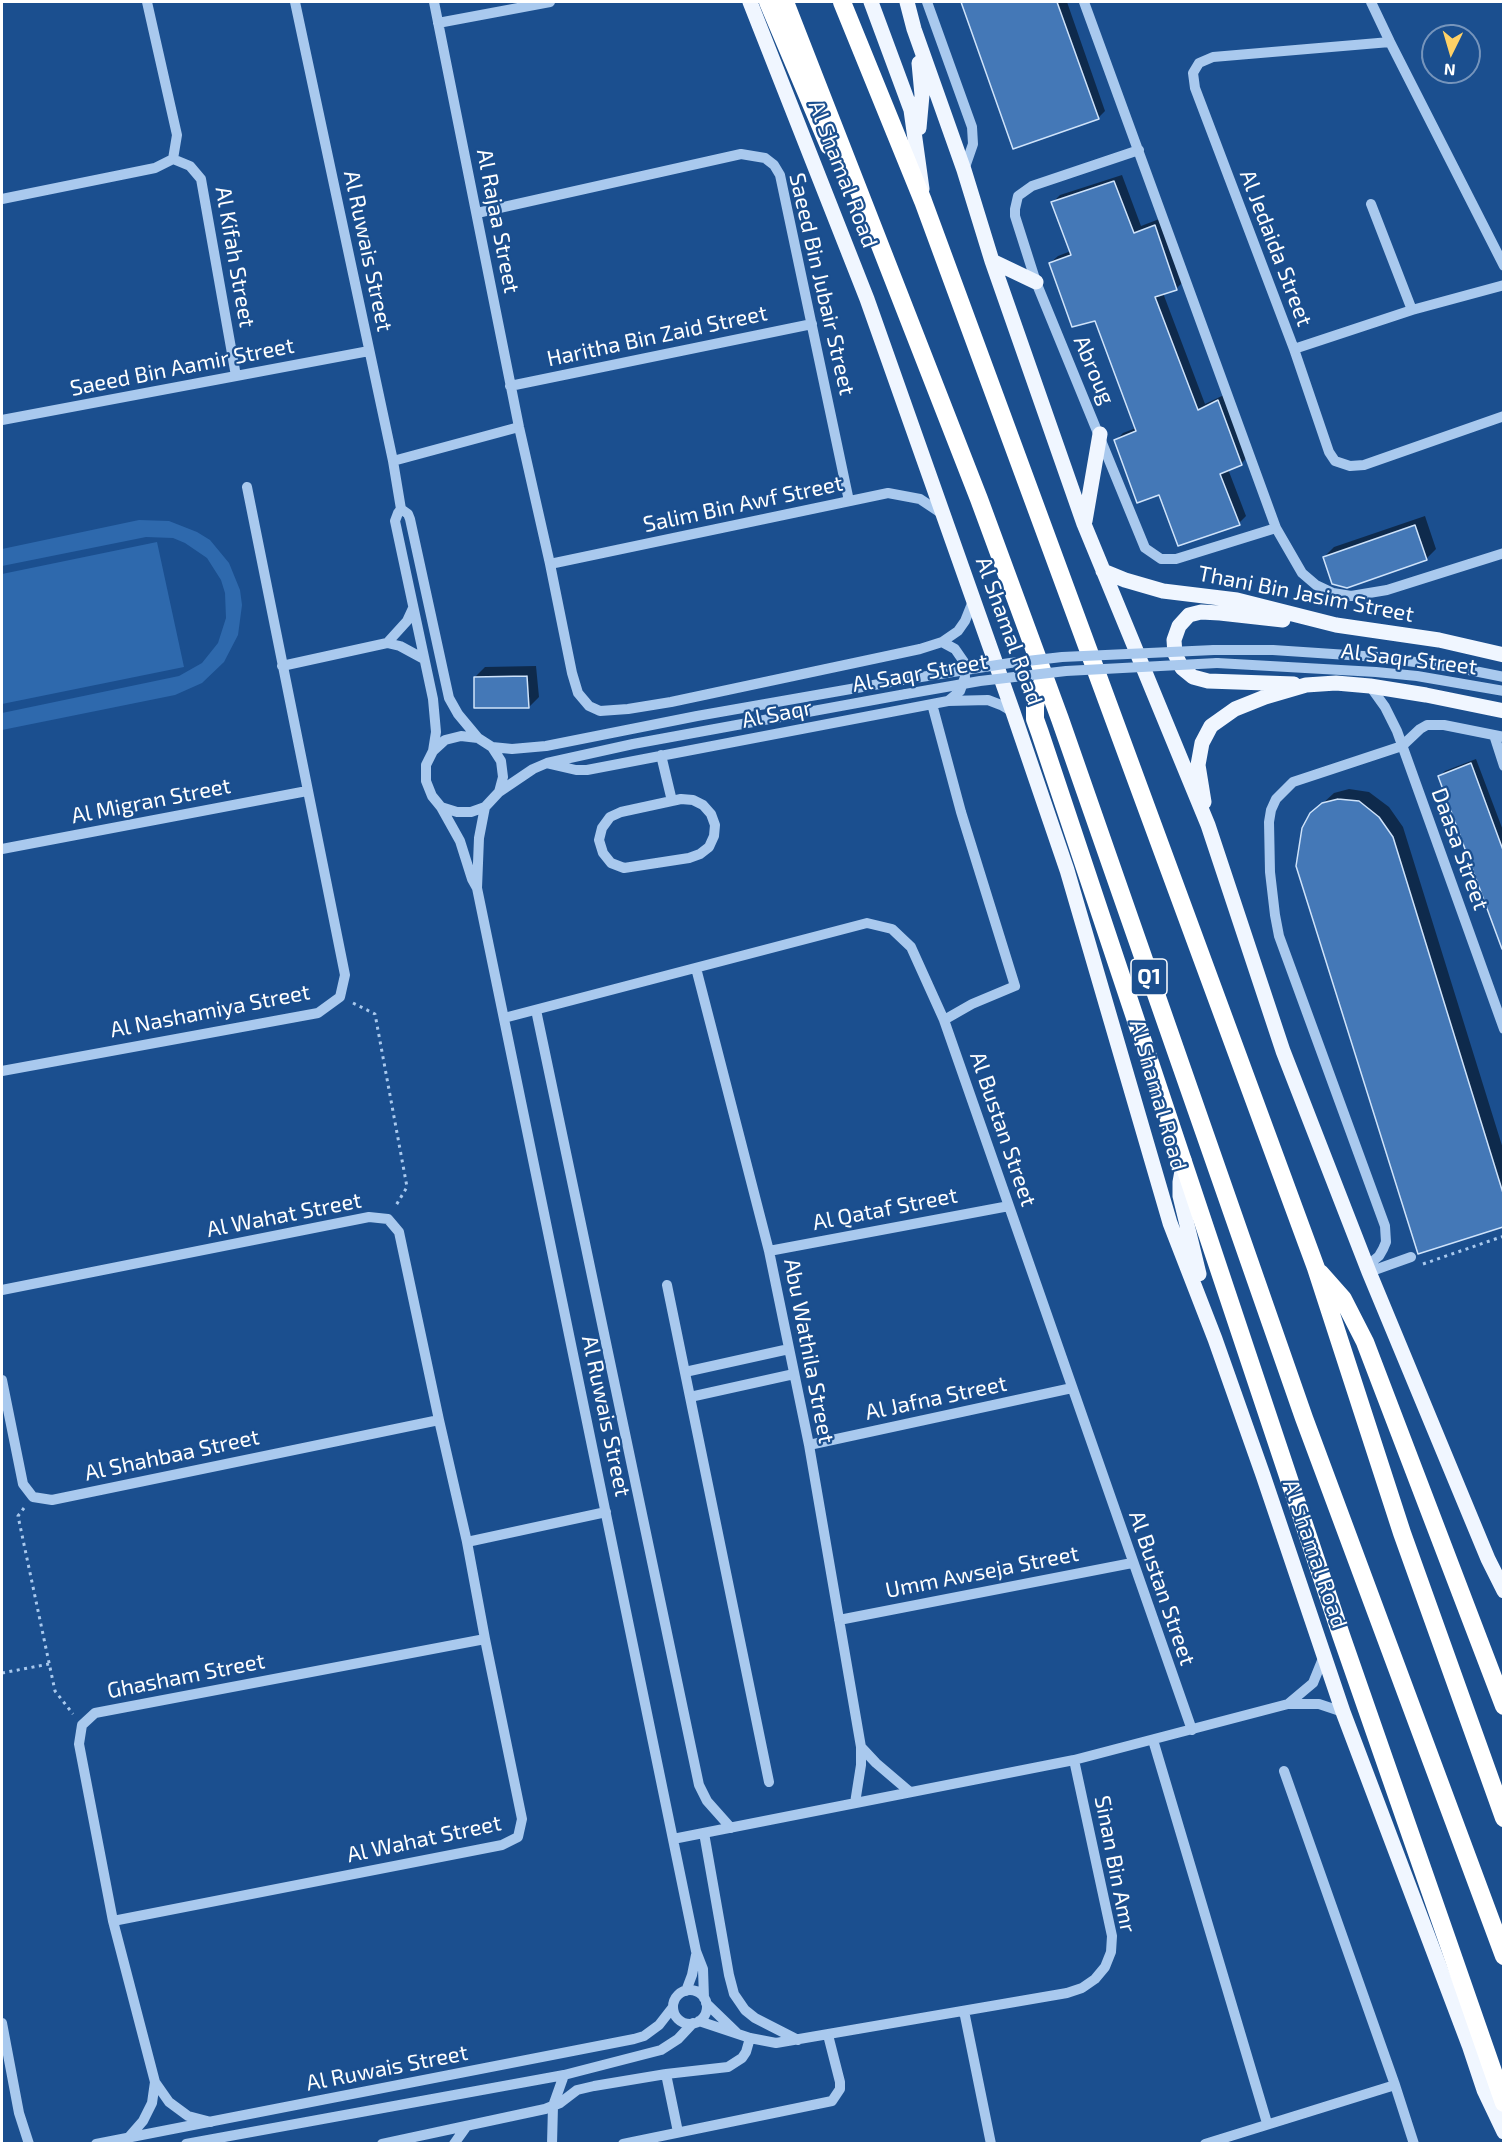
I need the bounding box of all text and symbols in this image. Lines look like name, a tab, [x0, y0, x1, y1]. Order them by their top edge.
north arrow	[1421, 24, 1481, 84]
text: N	[1443, 60, 1456, 80]
street label: Al Shamal Road	[803, 97, 883, 251]
street label: Al Rajaa Street	[471, 147, 525, 295]
street label: Al Jedaida Street	[1234, 166, 1318, 330]
street label: Al Ruwais Street	[338, 168, 398, 334]
street label: Saeed Bin Jubair Street	[784, 170, 860, 398]
street label: Al Kifah Street	[210, 184, 260, 330]
street label: Haritha Bin Zaid Street	[544, 300, 770, 372]
street label: Saeed Bin Aamir Street	[68, 332, 296, 402]
street label: Abroug	[1068, 332, 1120, 408]
street label: Salim Bin Awf Street	[641, 470, 845, 538]
street label: Al Shamal Road	[970, 553, 1048, 709]
street label: Thani Bin Jasim Street	[1196, 560, 1416, 628]
street label: Al Saqr Street	[1339, 638, 1479, 680]
street label: Al Saqr Street	[850, 648, 990, 698]
street label: Al Saqr	[740, 694, 814, 734]
street label: Al Migran Street	[69, 773, 233, 829]
street label: Daasa Street	[1426, 784, 1494, 914]
road number: Q1	[1131, 959, 1167, 995]
street label: Al Nashamiya Street	[108, 979, 312, 1043]
street label: Al Shamal Road	[1124, 1016, 1192, 1174]
street label: Al Bustan Street	[964, 1048, 1042, 1210]
street label: Al Qataf Street	[810, 1182, 960, 1236]
street label: Al Wahat Street	[204, 1187, 364, 1243]
street label: Abu Wathila Street	[778, 1256, 840, 1446]
street label: Al Ruwais Street	[576, 1333, 636, 1499]
street label: Al Jafna Street	[863, 1370, 1009, 1426]
street label: Al Shahbaa Street	[82, 1424, 262, 1486]
street label: Al Shamal Road	[1277, 1476, 1353, 1632]
street label: Al Bustan Street	[1123, 1507, 1201, 1669]
street label: Umm Awseja Street	[883, 1540, 1081, 1604]
street label: Ghasham Street	[105, 1648, 267, 1704]
street label: Sinan Bin Amr	[1089, 1793, 1141, 1935]
street label: Al Wahat Street	[344, 1810, 504, 1868]
street label: Al Ruwais Street	[304, 2039, 470, 2097]

